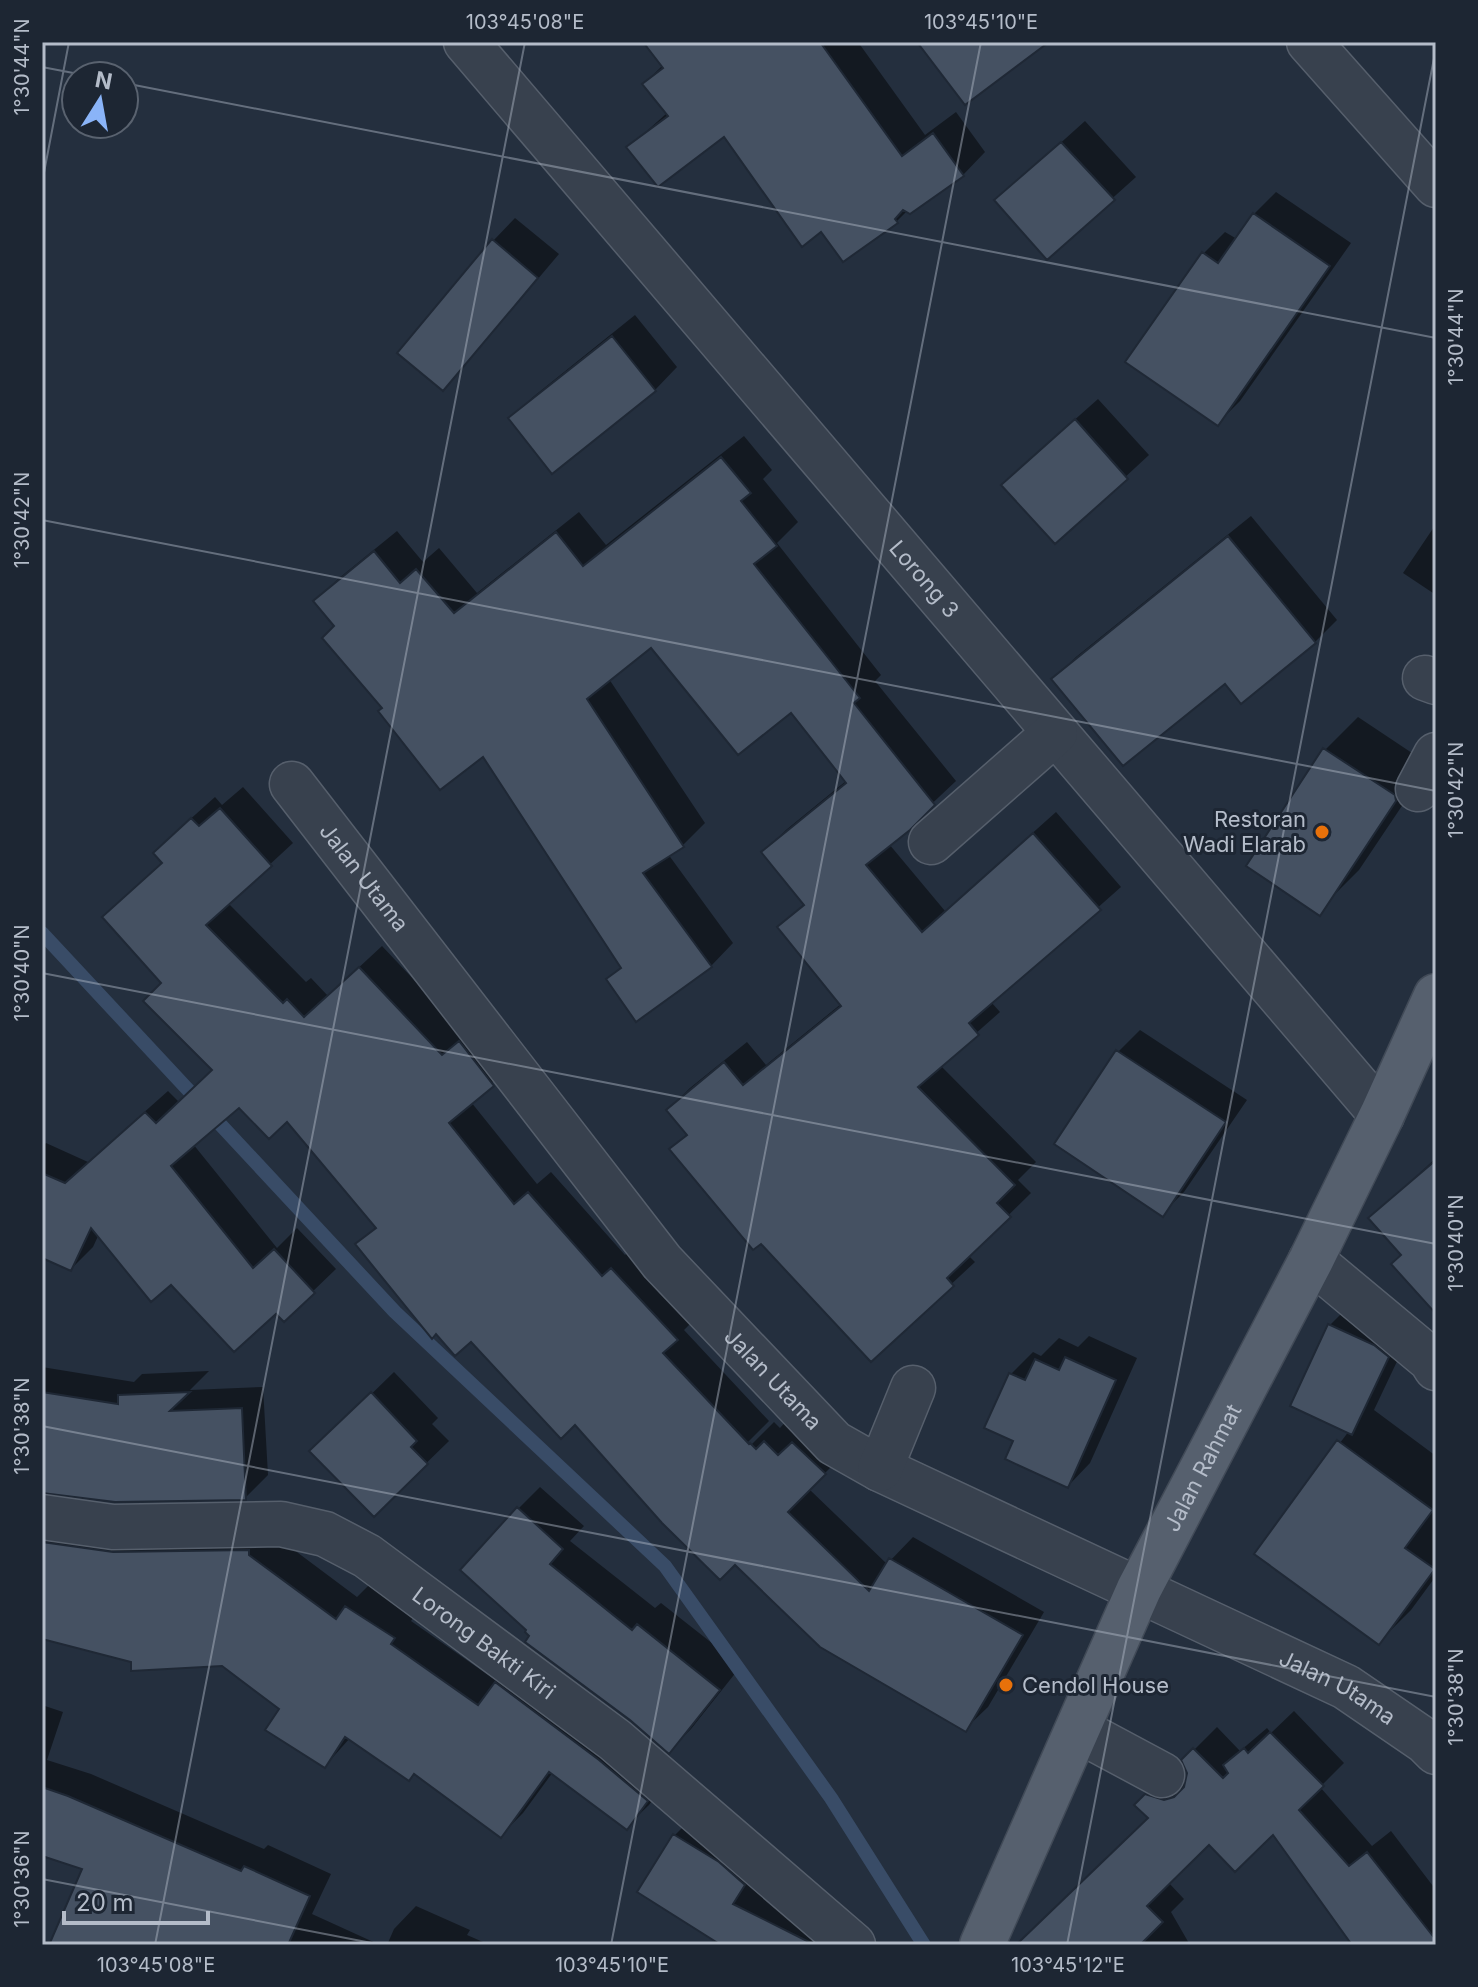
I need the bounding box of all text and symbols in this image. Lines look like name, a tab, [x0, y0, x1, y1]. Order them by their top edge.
text: 103°45'08"E	[466, 10, 584, 34]
text: 103°45'10"E	[924, 10, 1038, 34]
text: 1°30'44"N	[10, 18, 34, 116]
north arrow	[60, 60, 140, 140]
text: N	[93, 66, 115, 95]
text: 1°30'44"N	[1444, 288, 1468, 386]
text: 1°30'42"N	[10, 472, 34, 568]
street label: Lorong 3	[884, 535, 964, 623]
text: 1°30'42"N	[1444, 742, 1468, 838]
place label: Restoran Wadi Elarab	[1183, 806, 1306, 857]
street label: Jalan Utama	[314, 818, 414, 936]
marker: Restoran Wadi Elarab	[1313, 823, 1331, 841]
text: 1°30'40"N	[10, 925, 34, 1021]
text: 1°30'40"N	[1444, 1195, 1468, 1291]
street label: Jalan Utama	[719, 1323, 827, 1435]
text: 1°30'38"N	[10, 1377, 34, 1475]
street label: Jalan Rahmat	[1158, 1400, 1246, 1536]
street label: Lorong Bakti Kiri	[407, 1581, 561, 1704]
street label: Jalan Utama	[1275, 1645, 1401, 1730]
text: 1°30'38"N	[1444, 1648, 1468, 1746]
place label: Cendol House	[1022, 1672, 1169, 1698]
marker: Cendol House	[997, 1676, 1015, 1694]
text: 1°30'36"N	[10, 1830, 34, 1928]
scale bar	[64, 1875, 208, 1925]
text: 20 m	[76, 1888, 134, 1917]
text: 103°45'08"E	[97, 1953, 215, 1977]
text: 103°45'10"E	[555, 1953, 669, 1977]
text: 103°45'12"E	[1011, 1953, 1125, 1977]

